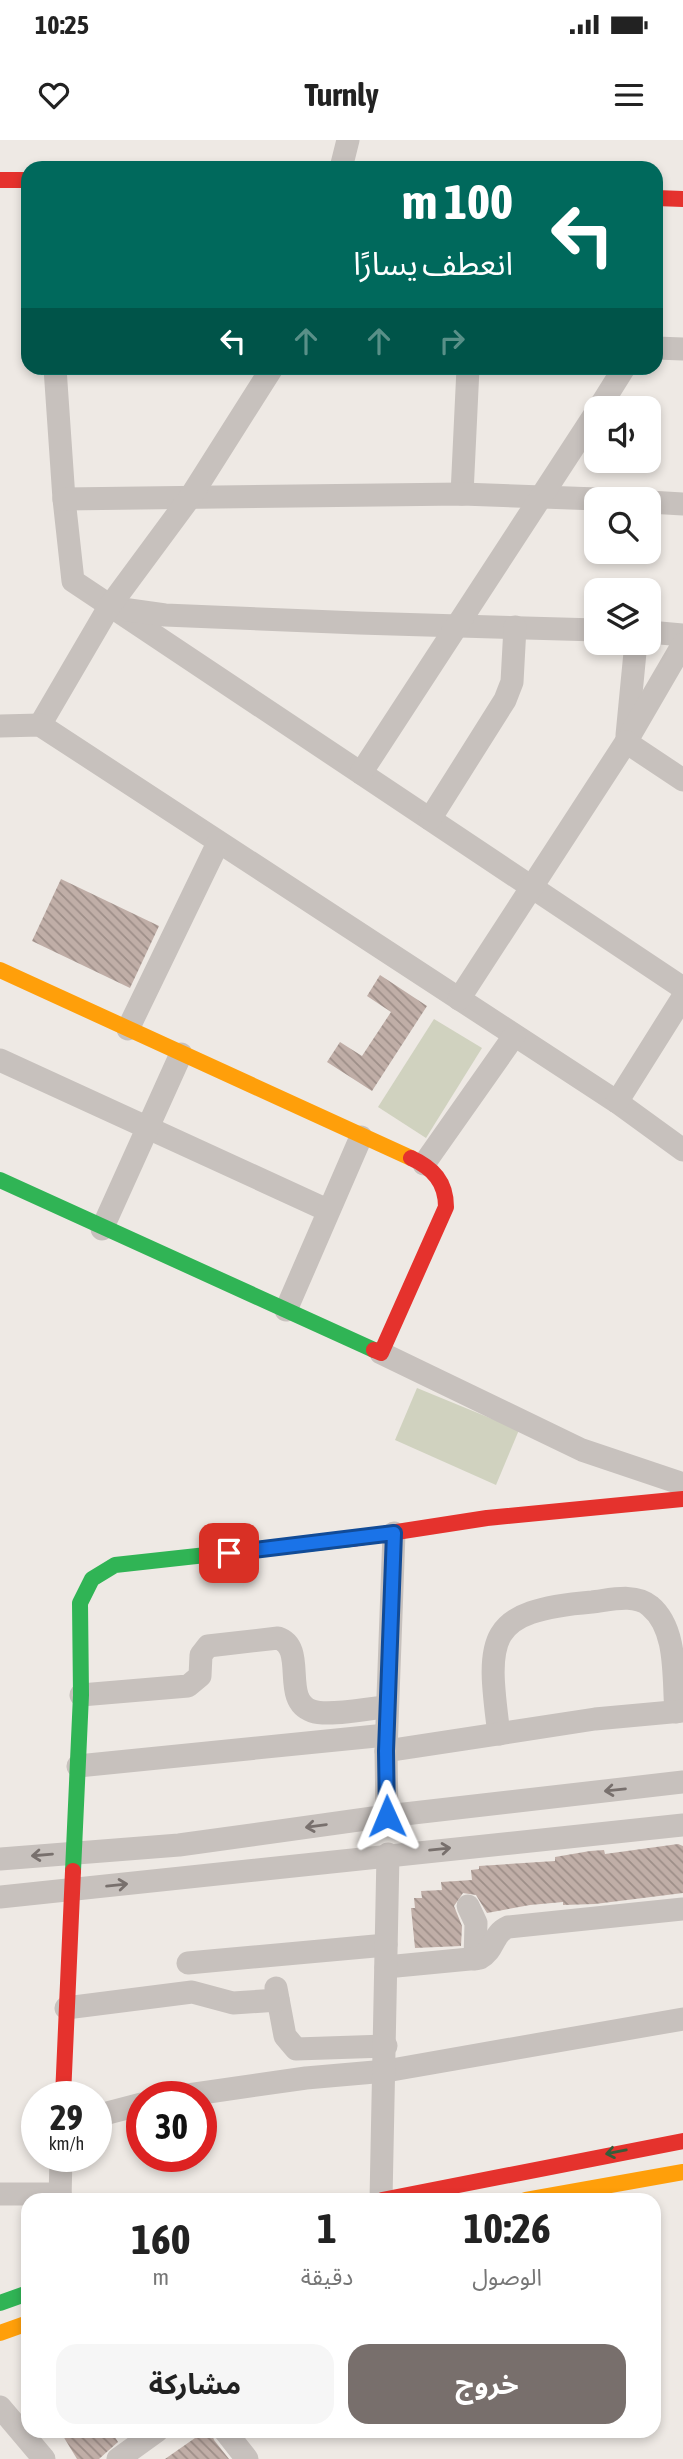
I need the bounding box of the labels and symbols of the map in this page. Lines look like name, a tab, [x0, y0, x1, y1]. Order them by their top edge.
pin	[199, 1523, 259, 1583]
position arrow	[350, 1779, 424, 1853]
one-way arrow	[604, 1784, 627, 1797]
one-way arrow	[305, 1820, 328, 1833]
one-way arrow	[428, 1842, 451, 1855]
one-way arrow	[31, 1849, 53, 1862]
one-way arrow	[105, 1878, 127, 1891]
speed limit sign: 30	[126, 2081, 217, 2172]
one-way arrow	[605, 2146, 628, 2160]

